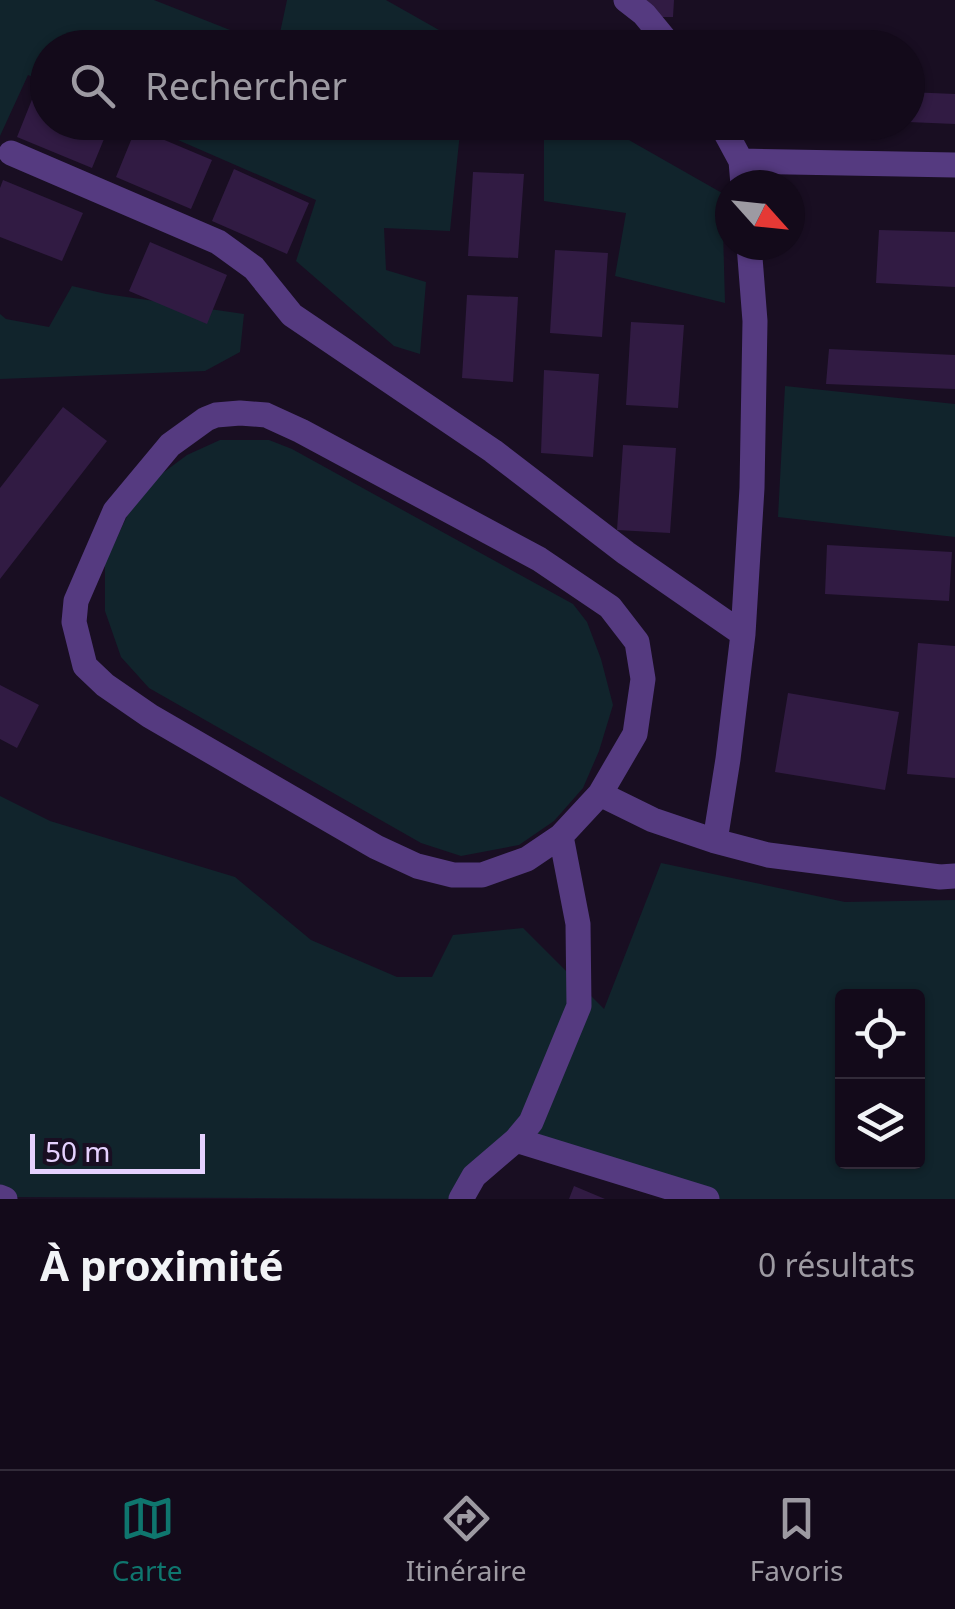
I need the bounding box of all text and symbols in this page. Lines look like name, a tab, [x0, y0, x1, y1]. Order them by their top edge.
search box	[30, 30, 925, 140]
icon: search	[65, 58, 120, 113]
text: Rechercher	[145, 59, 347, 111]
north arrow	[715, 170, 805, 260]
map controls	[835, 989, 925, 1169]
button: locate	[835, 989, 925, 1079]
button: layers	[835, 1079, 925, 1169]
scale bar	[30, 1129, 205, 1174]
text: 50 m	[45, 1132, 111, 1170]
text: À proximité	[40, 1236, 284, 1293]
text: 0 résultats	[758, 1243, 915, 1286]
tab: Carte	[112, 1491, 183, 1589]
tab: Itinéraire	[406, 1491, 526, 1589]
tab: Favoris	[750, 1491, 843, 1589]

